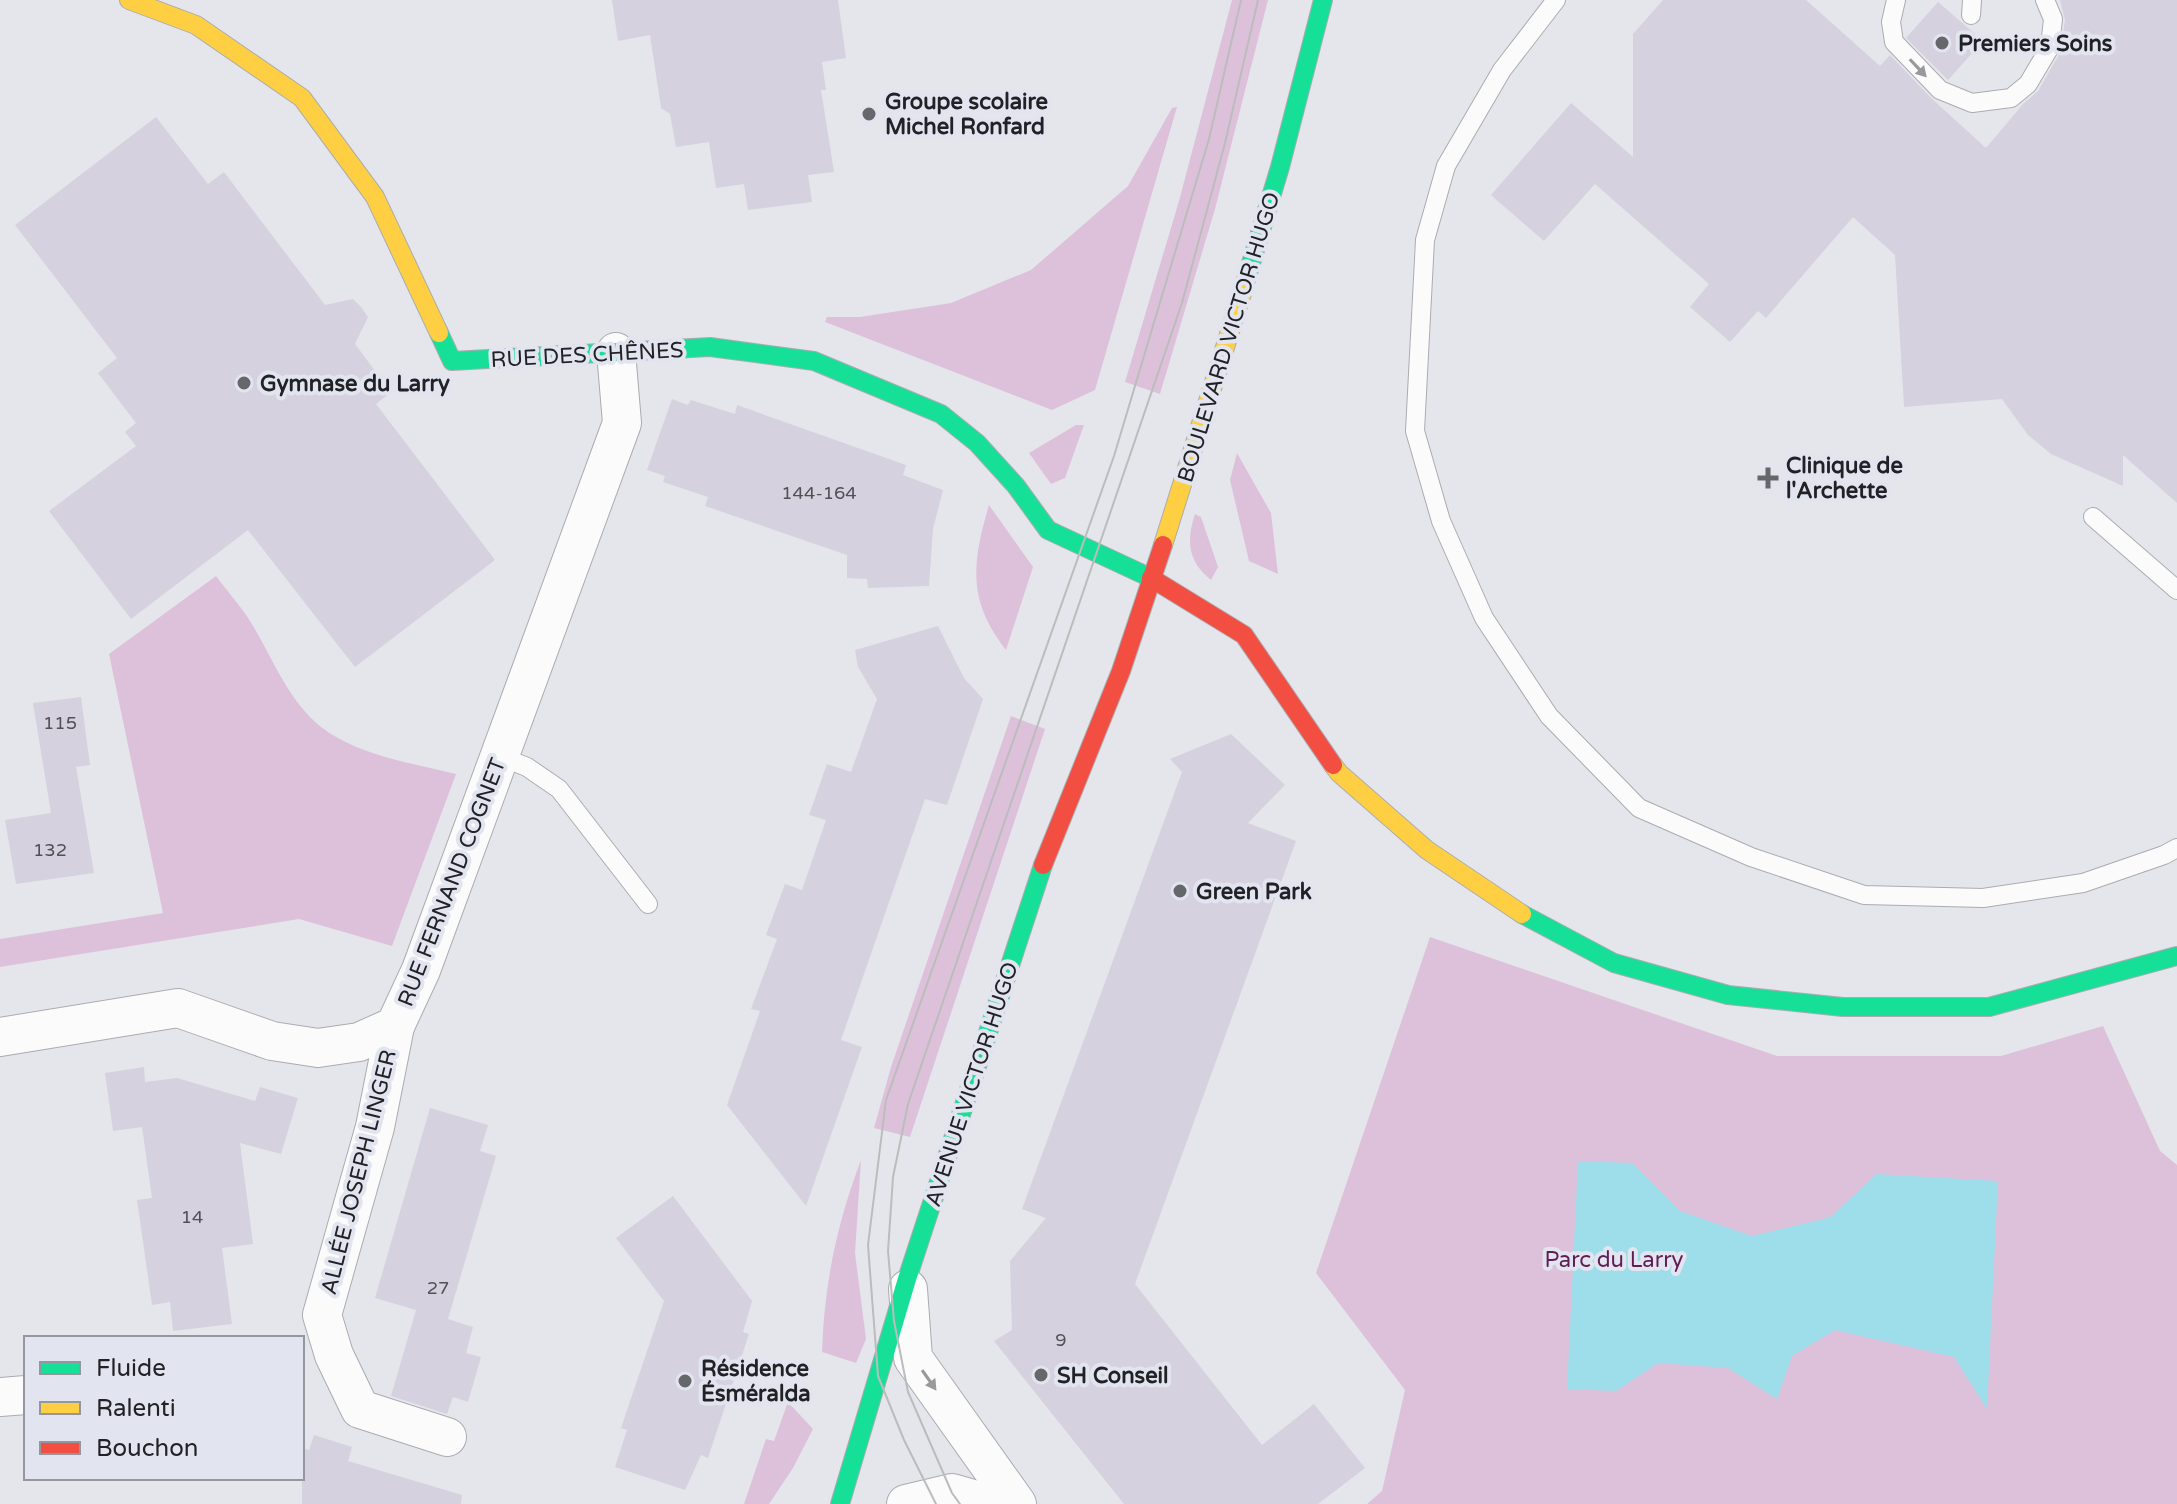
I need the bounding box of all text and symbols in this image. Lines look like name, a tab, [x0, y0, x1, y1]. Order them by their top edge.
place label: Premiers Soins	[1958, 31, 2113, 57]
marker: Premiers Soins	[1933, 34, 1951, 52]
one-way arrow	[1909, 58, 1927, 77]
place label: Groupe scolaire Michel Ronfard	[885, 89, 1048, 140]
marker: Groupe scolaire Michel Ronfard	[860, 105, 878, 123]
street label: BOULEVARD VICTOR HUGO	[1172, 189, 1286, 485]
street label: RUE DES CHÊNES	[490, 336, 684, 373]
place label: Gymnase du Larry	[260, 371, 450, 397]
marker: Gymnase du Larry	[235, 374, 253, 392]
place label: Clinique de l'Archette	[1786, 453, 1903, 504]
marker: Clinique de l'Archette	[1757, 467, 1779, 489]
house number: 144-164	[781, 482, 857, 504]
house number: 115	[43, 712, 77, 734]
street label: RUE FERNAND COGNET	[393, 754, 512, 1010]
house number: 132	[33, 839, 67, 861]
place label: Green Park	[1196, 879, 1312, 905]
marker: Green Park	[1171, 882, 1189, 900]
street label: AVENUE VICTOR HUGO	[920, 959, 1024, 1210]
street label: ALLÉE JOSEPH LINGER	[315, 1047, 402, 1297]
house number: 14	[181, 1206, 203, 1228]
park label: Parc du Larry	[1545, 1247, 1684, 1273]
house number: 27	[427, 1277, 449, 1299]
house number: 9	[1055, 1329, 1067, 1351]
legend	[24, 1336, 304, 1480]
text: Fluide	[96, 1354, 166, 1383]
place label: Résidence Ésméralda	[701, 1356, 811, 1407]
place label: SH Conseil	[1057, 1363, 1169, 1389]
marker: SH Conseil	[1032, 1366, 1050, 1384]
one-way arrow	[921, 1369, 936, 1390]
marker: Résidence Ésméralda	[676, 1372, 694, 1390]
text: Ralenti	[96, 1394, 176, 1423]
text: Bouchon	[96, 1434, 198, 1463]

